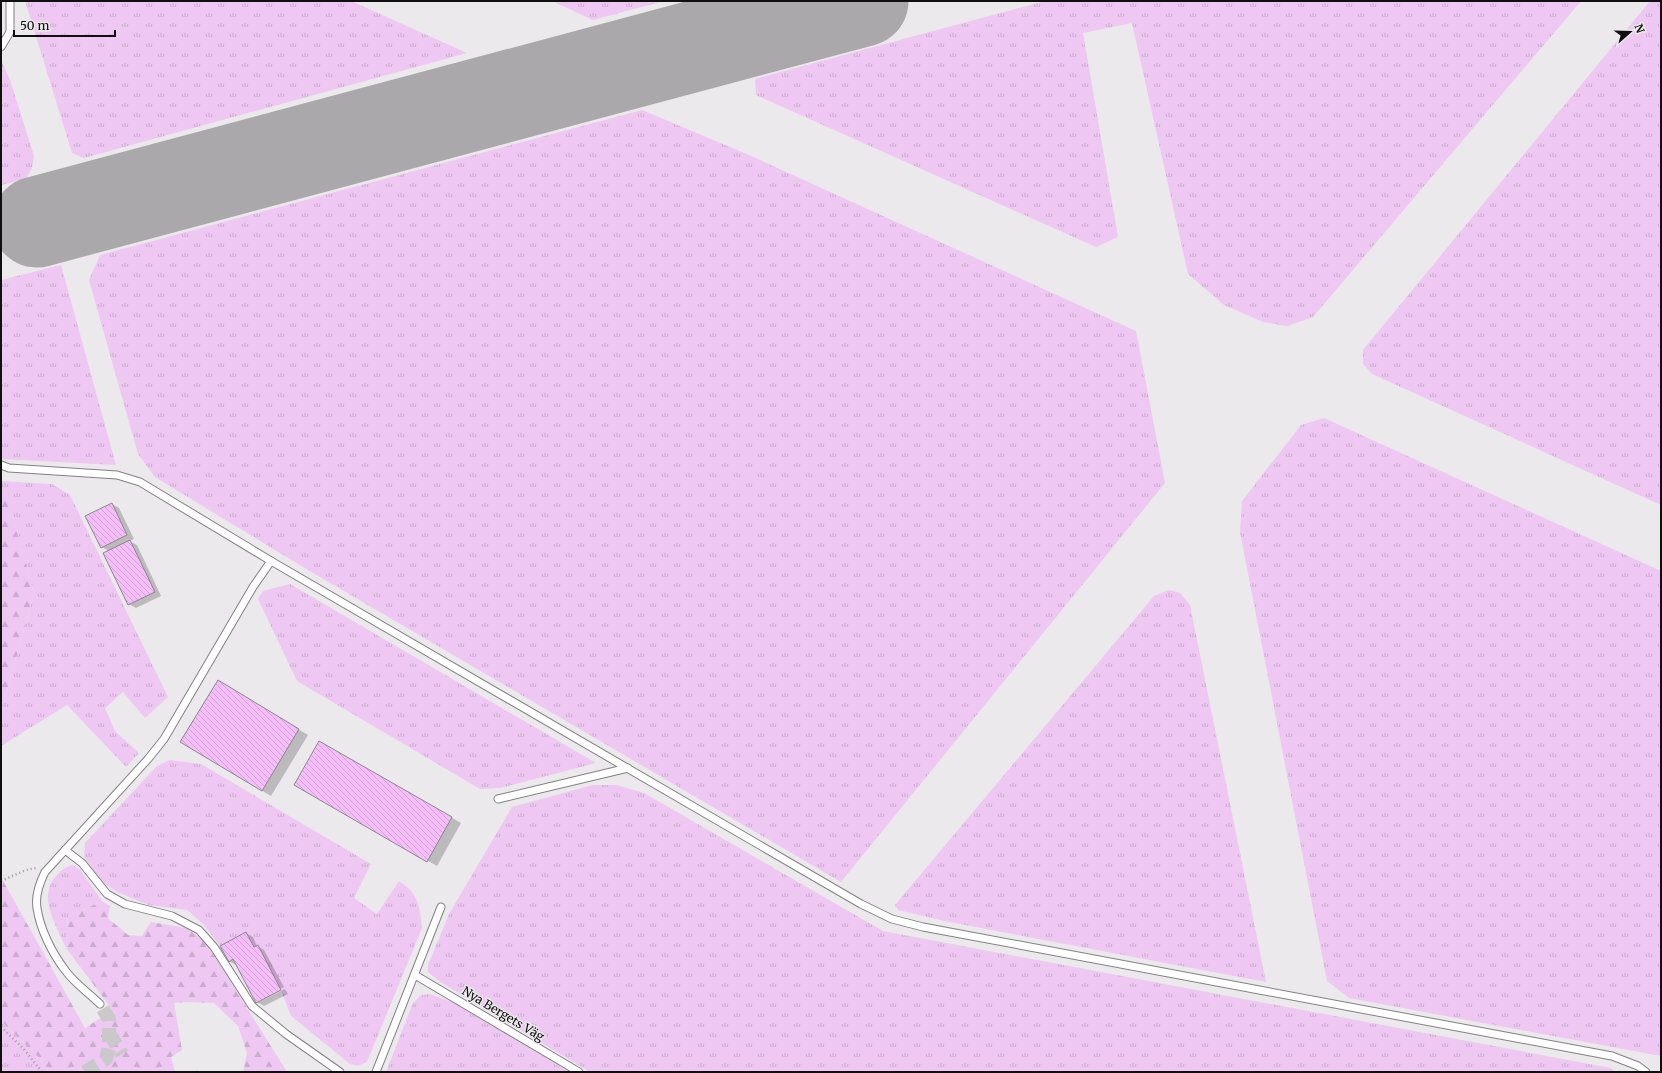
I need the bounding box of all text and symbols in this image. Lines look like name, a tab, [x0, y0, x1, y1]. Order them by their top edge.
scale bar	[14, 12, 115, 38]
north arrow	[1610, 12, 1650, 52]
text: 50 m	[20, 18, 49, 33]
text: N	[1631, 22, 1648, 35]
street label: Nya Bergets Väg	[459, 983, 548, 1044]

